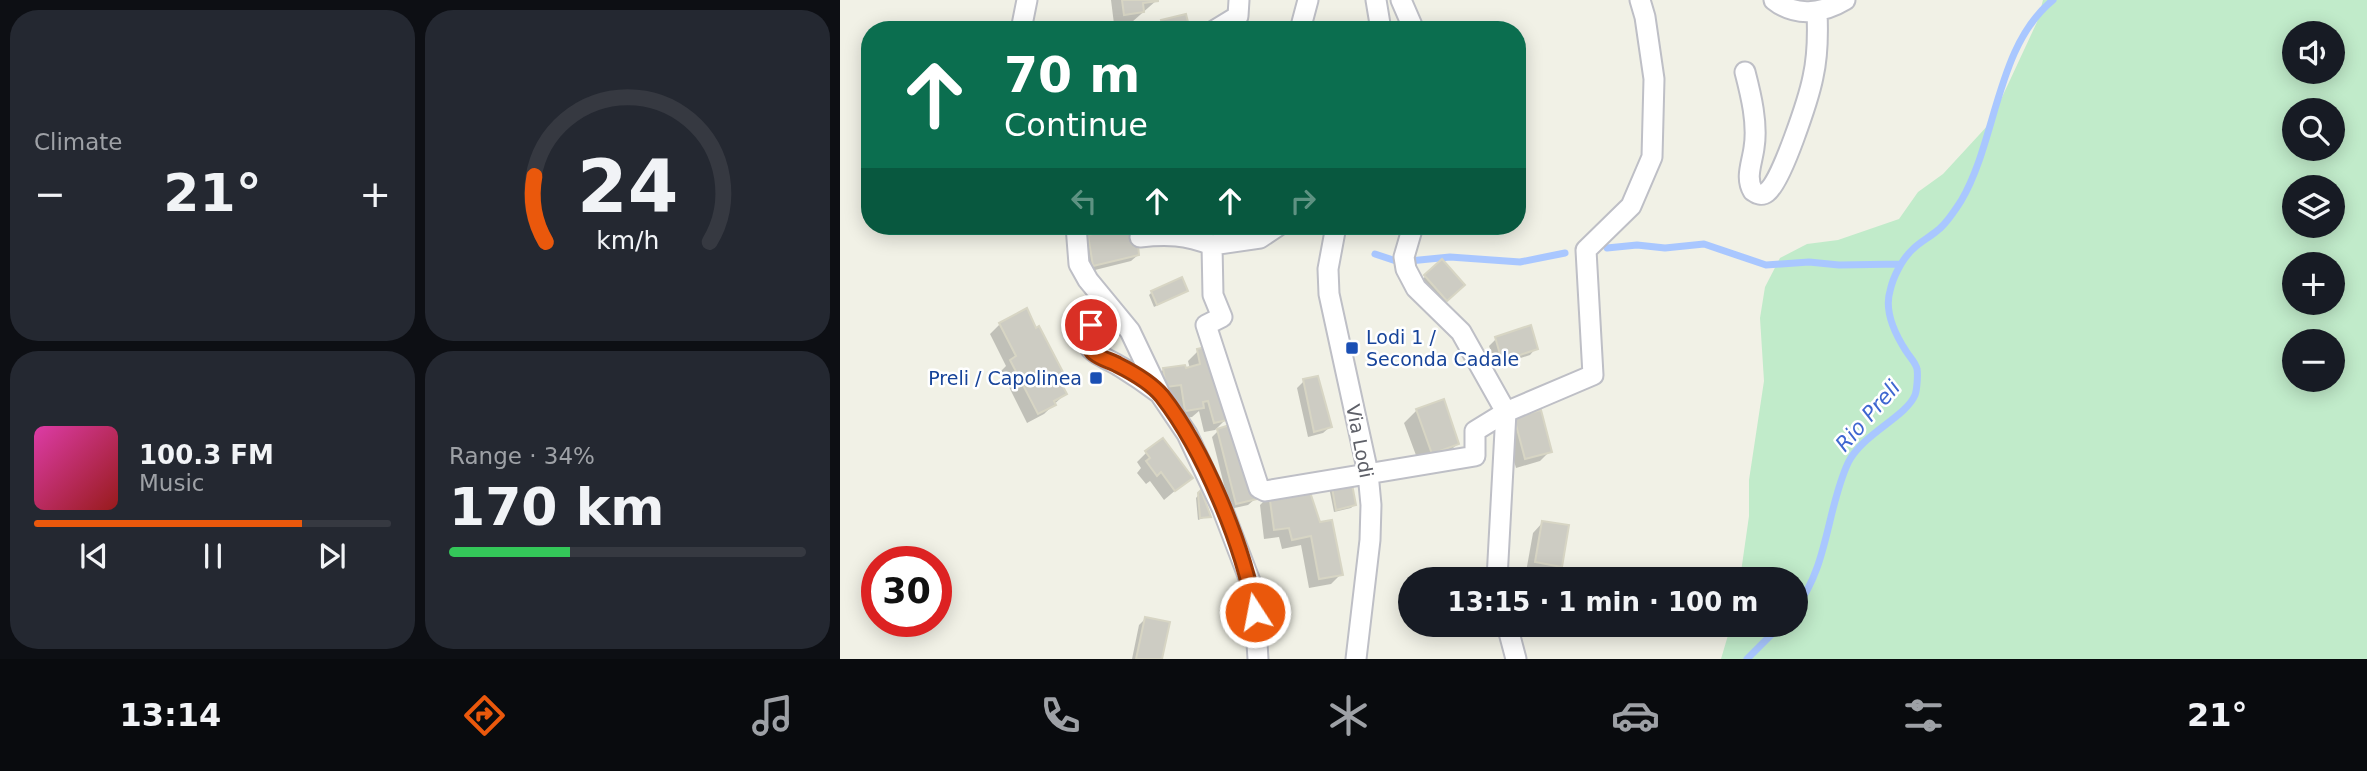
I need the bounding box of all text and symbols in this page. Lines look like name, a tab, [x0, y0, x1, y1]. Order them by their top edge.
map controls	[2282, 21, 2345, 392]
button: sound	[2282, 21, 2345, 84]
text: 70 m	[1004, 47, 1140, 104]
icon: ahead	[889, 49, 980, 140]
button: search	[2282, 98, 2345, 161]
text: Continue	[1004, 106, 1148, 144]
text: Climate	[34, 129, 123, 155]
text: 24	[577, 144, 678, 229]
text: 21°	[163, 163, 262, 223]
text: −	[34, 172, 66, 216]
text: +	[359, 172, 391, 216]
button: layers	[2282, 175, 2345, 238]
icon: left	[1065, 182, 1103, 220]
icon: ahead	[1138, 182, 1176, 220]
icon: ahead	[1211, 182, 1249, 220]
icon: right	[1284, 182, 1322, 220]
text: km/h	[596, 225, 659, 254]
button: +	[2282, 252, 2345, 315]
pin	[1061, 295, 1121, 355]
icon: arrive	[1072, 306, 1110, 344]
place label: Lodi 1 / Seconda Cadale	[1366, 326, 1519, 370]
button: −	[2282, 329, 2345, 392]
marker: Lodi 1 / Seconda Cadale	[1344, 340, 1360, 356]
place label: Preli / Capolinea	[928, 367, 1082, 389]
marker: Preli / Capolinea	[1088, 370, 1104, 386]
water label: Rio Preli	[1831, 376, 1905, 456]
street label: Via Lodi	[1342, 402, 1378, 480]
text: 100.3 FM	[139, 440, 274, 470]
text: Range · 34%	[449, 443, 595, 469]
text: Music	[139, 470, 204, 496]
text: 170 km	[449, 477, 664, 537]
icon: previous	[75, 537, 113, 575]
icon: pause	[194, 537, 232, 575]
icon: next	[313, 537, 351, 575]
speed limit sign: 30	[861, 546, 952, 637]
position arrow	[1218, 575, 1292, 649]
text: 13:15 · 1 min · 100 m	[1448, 587, 1758, 617]
icon: directions	[460, 691, 509, 740]
icon: music	[748, 691, 797, 740]
icon: phone	[1036, 691, 1085, 740]
icon: climate	[1324, 691, 1373, 740]
icon: car	[1611, 691, 1660, 740]
icon: filters	[1899, 691, 1948, 740]
text: 13:14	[119, 696, 221, 734]
text: 21°	[2187, 696, 2247, 734]

